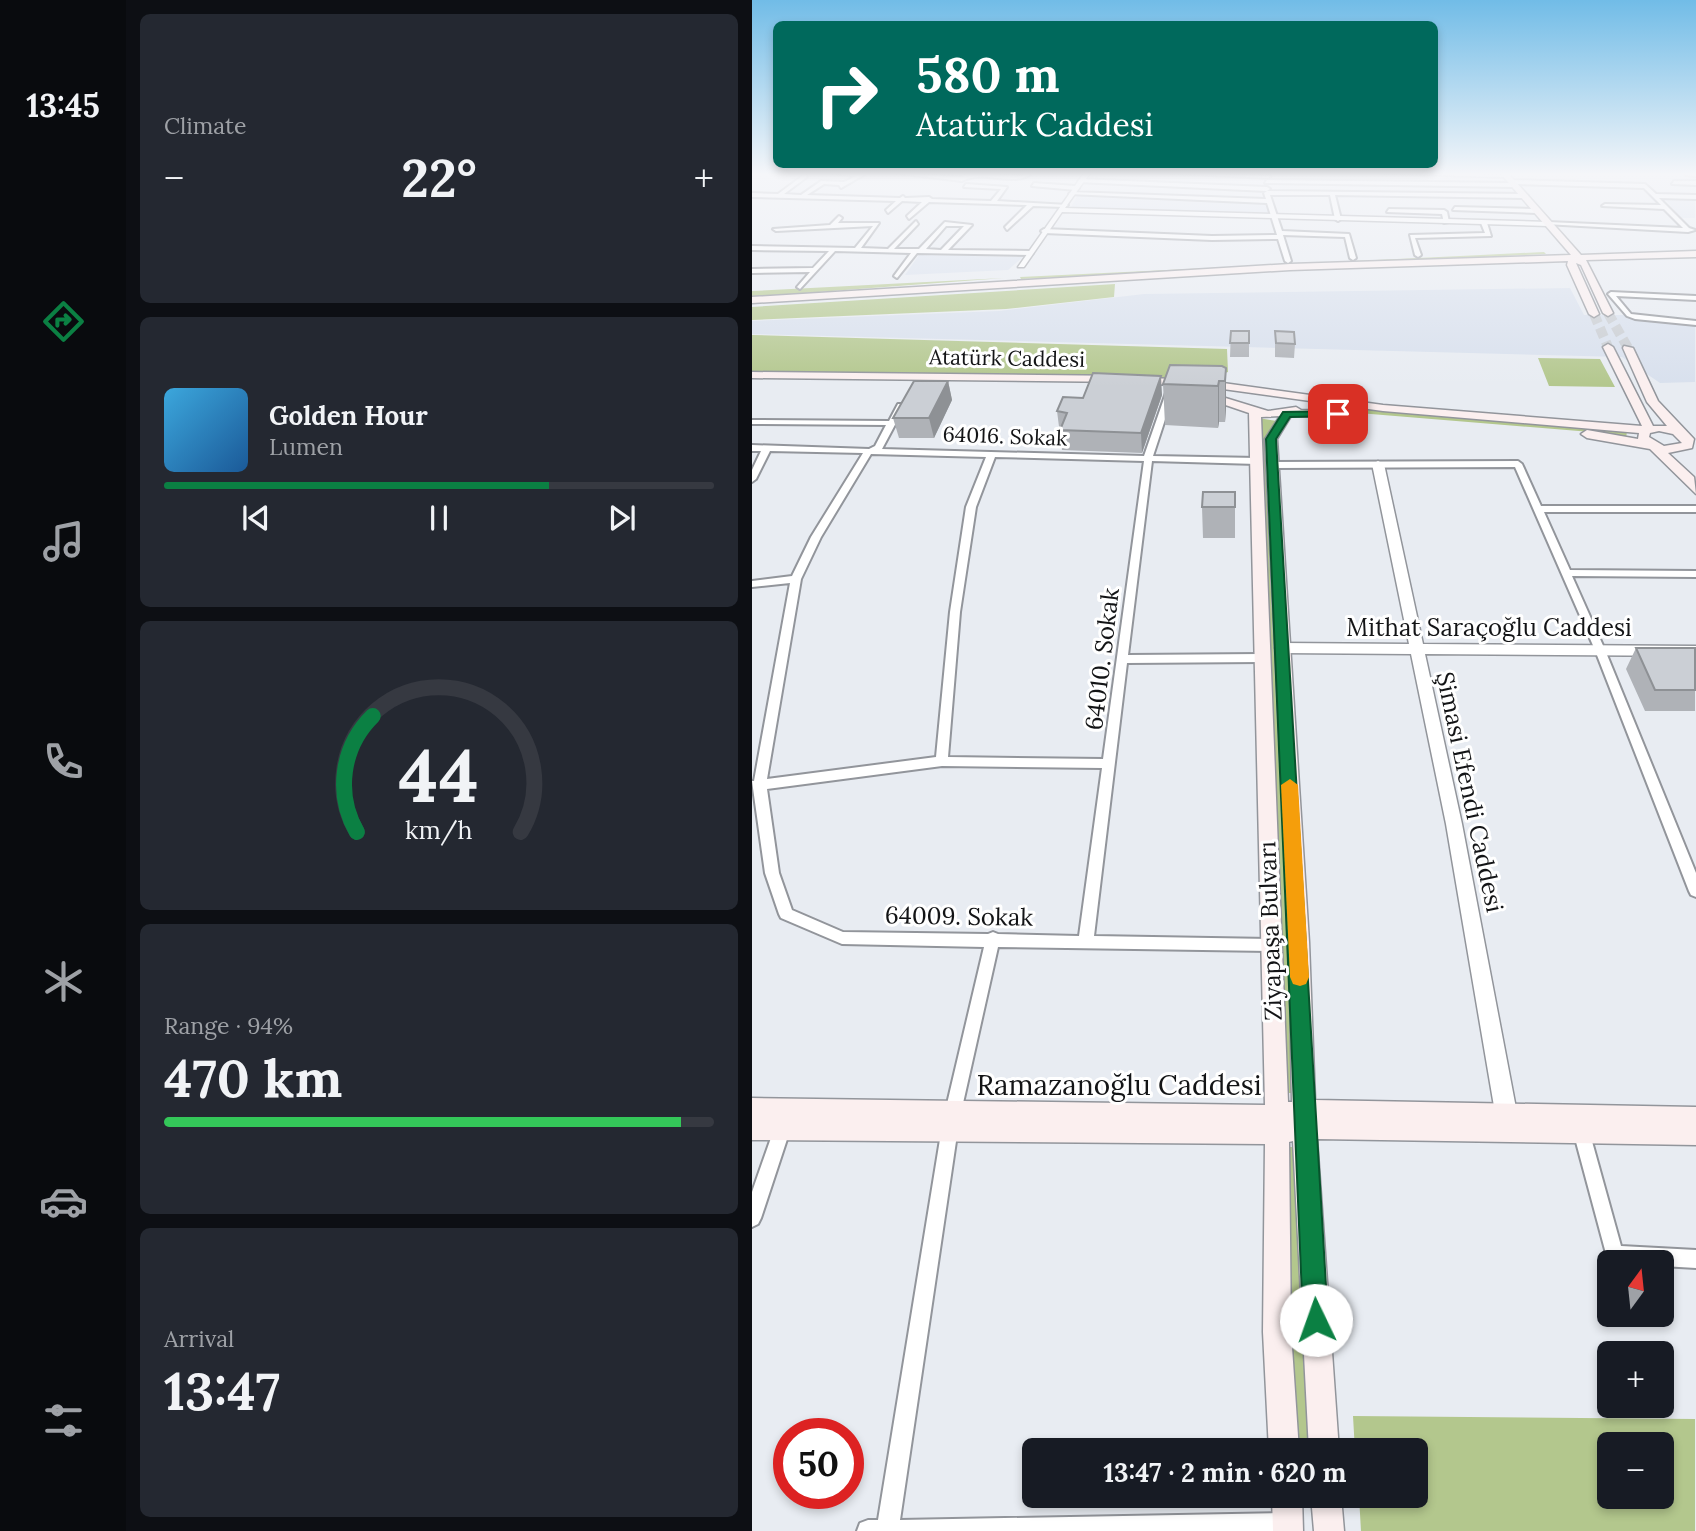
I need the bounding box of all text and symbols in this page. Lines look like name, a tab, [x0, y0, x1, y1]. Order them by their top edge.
text: 580 m	[916, 43, 1060, 105]
icon: right	[801, 49, 892, 140]
text: 13:45	[26, 85, 100, 126]
text: Atatürk Caddesi	[916, 104, 1154, 145]
text: Climate	[164, 111, 246, 140]
text: 22°	[401, 145, 477, 211]
text: −	[164, 154, 184, 202]
text: +	[694, 154, 714, 202]
icon: directions	[39, 297, 88, 346]
street label: Atatürk Caddesi	[928, 343, 1085, 373]
pin	[1308, 384, 1368, 444]
icon: arrive	[1319, 395, 1357, 433]
text: Golden Hour	[269, 399, 428, 432]
street label: 64016. Sokak	[942, 420, 1068, 452]
text: Lumen	[269, 432, 343, 461]
icon: previous	[237, 499, 275, 537]
icon: pause	[420, 499, 458, 537]
icon: next	[603, 499, 641, 537]
icon: music	[39, 517, 88, 566]
street label: 64010. Sokak	[1078, 586, 1126, 732]
street label: Mithat Saraçoğlu Caddesi	[1346, 612, 1632, 643]
street label: Şimasi Efendi Caddesi	[1429, 669, 1511, 915]
text: 44	[399, 729, 479, 822]
icon: phone	[39, 737, 88, 786]
text: km/h	[405, 813, 473, 845]
street label: Ziyapaşa Bulvarı	[1251, 841, 1289, 1021]
street label: 64009. Sokak	[885, 899, 1033, 933]
icon: climate	[39, 957, 88, 1006]
text: Range · 94%	[164, 1011, 293, 1040]
text: 470 km	[164, 1045, 342, 1111]
street label: Ramazanoğlu Caddesi	[976, 1067, 1262, 1103]
icon: car	[39, 1177, 88, 1226]
north arrow	[1597, 1250, 1674, 1326]
map controls	[1597, 1250, 1674, 1509]
position arrow	[1279, 1283, 1353, 1357]
text: Arrival	[164, 1324, 234, 1353]
button: +	[1597, 1341, 1674, 1418]
text: 13:47	[164, 1358, 280, 1424]
icon: filters	[39, 1396, 88, 1445]
speed limit sign: 50	[773, 1418, 864, 1509]
button: −	[1597, 1432, 1674, 1509]
text: 13:47 · 2 min · 620 m	[1104, 1456, 1346, 1489]

